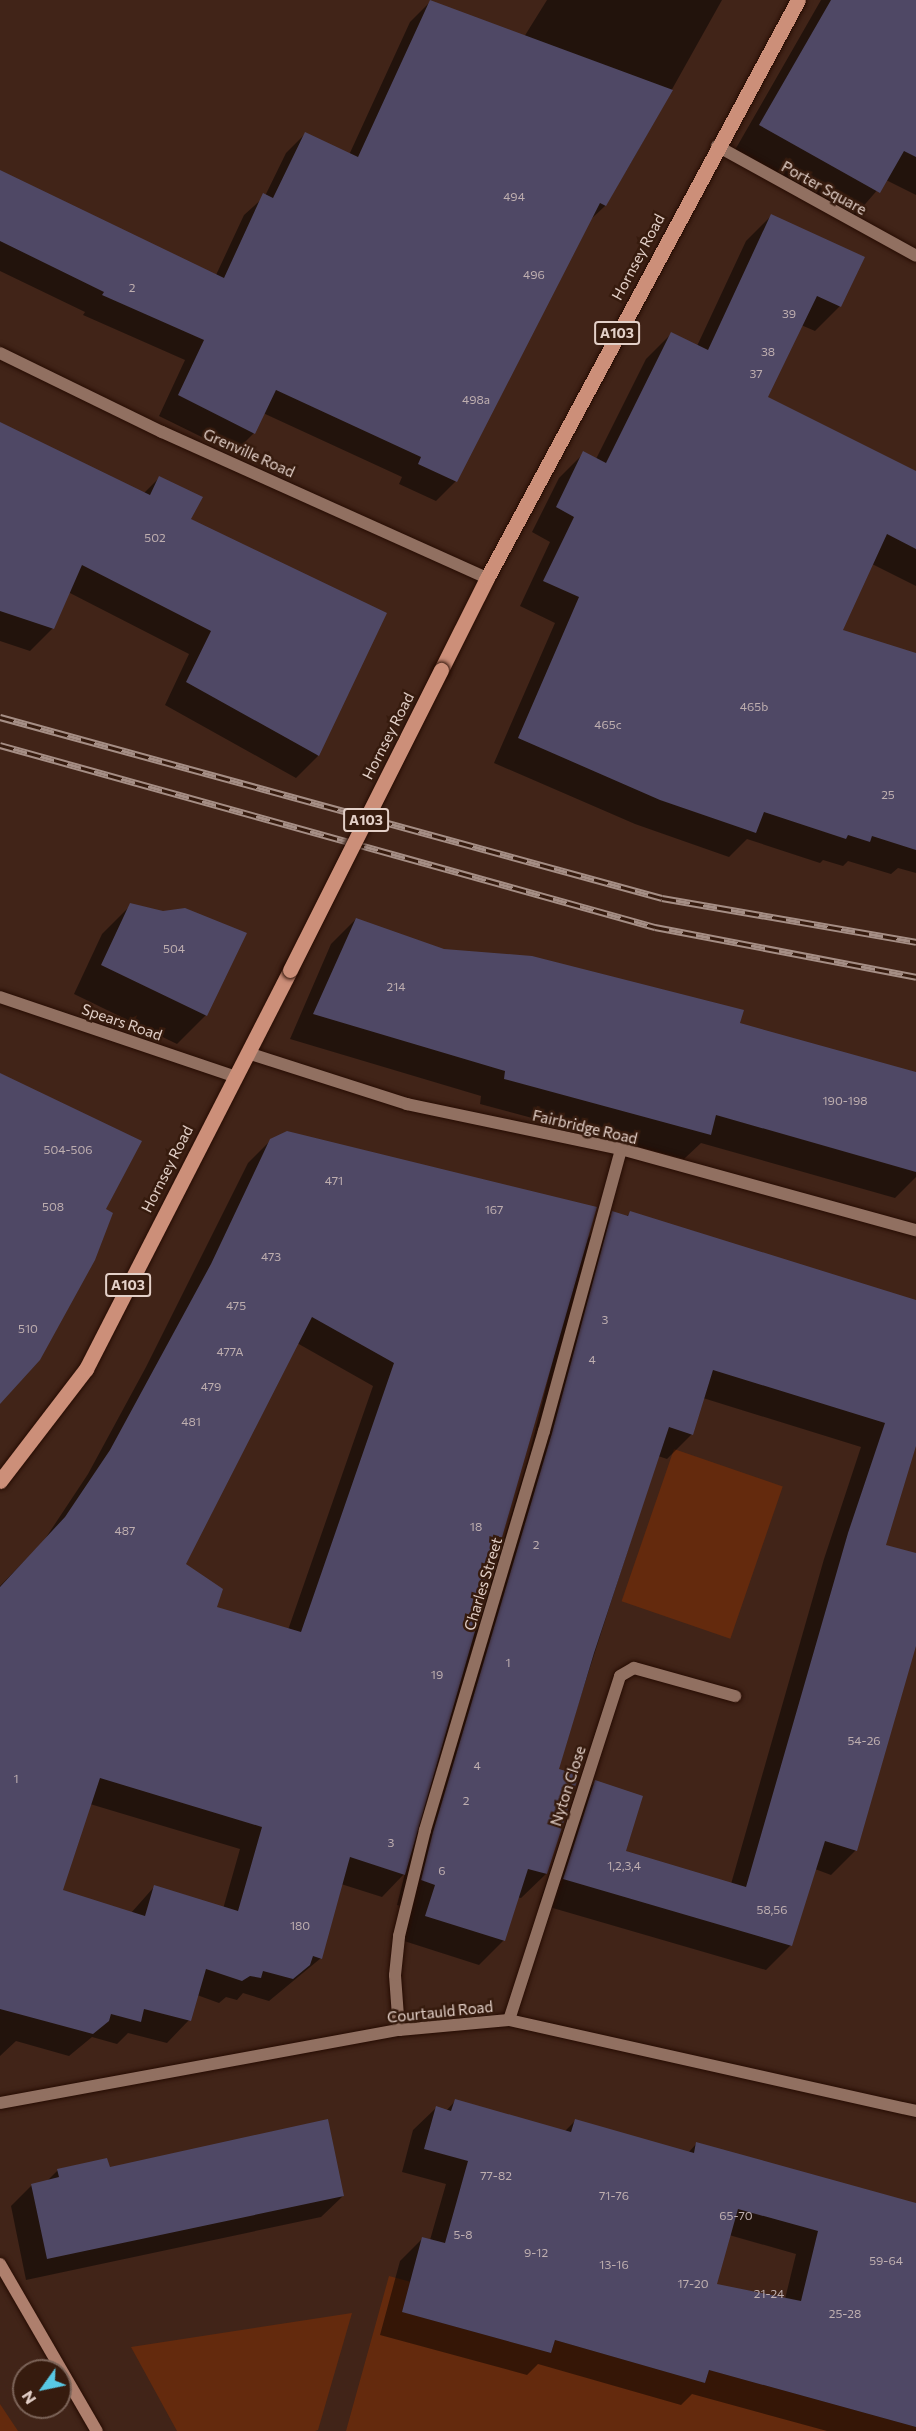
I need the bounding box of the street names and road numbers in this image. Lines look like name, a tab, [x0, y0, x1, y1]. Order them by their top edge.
street label: Porter Square	[778, 157, 870, 219]
street label: Hornsey Road	[608, 211, 668, 303]
road number: A103	[593, 322, 641, 344]
street label: Grenville Road	[201, 425, 297, 481]
street label: Hornsey Road	[358, 690, 418, 782]
road number: A103	[342, 809, 390, 831]
street label: Spears Road	[79, 1000, 165, 1044]
street label: Fairbridge Road	[531, 1106, 639, 1148]
street label: Hornsey Road	[137, 1123, 197, 1215]
road number: A103	[104, 1274, 152, 1296]
street label: Charles Street	[460, 1535, 506, 1633]
street label: Nyton Close	[547, 1744, 589, 1828]
street label: Courtauld Road	[386, 1997, 494, 2027]

